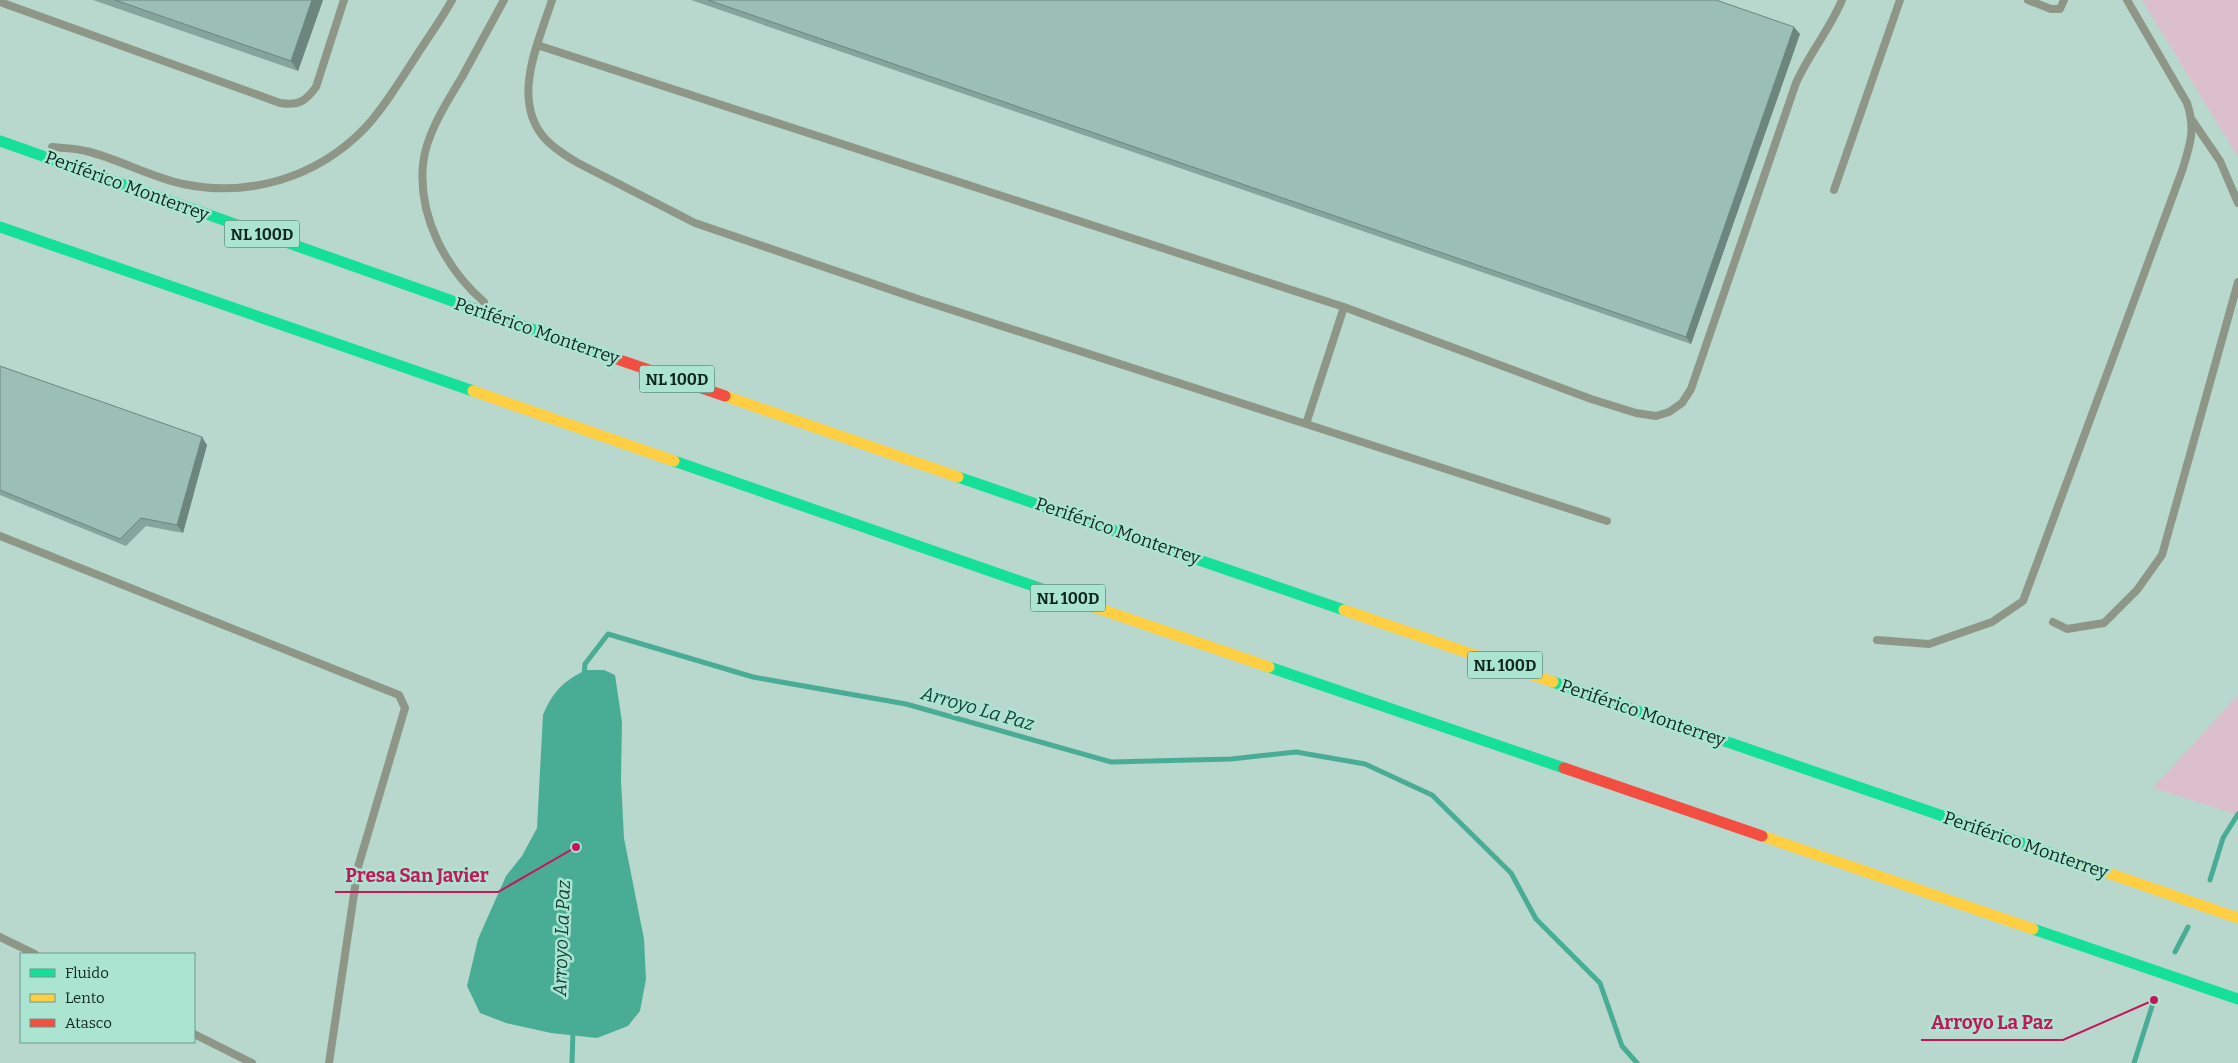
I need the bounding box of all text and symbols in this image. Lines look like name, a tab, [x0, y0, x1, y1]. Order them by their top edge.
street label: Periférico Monterrey	[42, 146, 213, 226]
road number: NL 100D	[224, 220, 300, 248]
street label: Periférico Monterrey	[452, 292, 623, 370]
road number: NL 100D	[640, 366, 714, 392]
street label: Periférico Monterrey	[1033, 492, 1204, 570]
road number: NL 100D	[1030, 584, 1106, 612]
road number: NL 100D	[1468, 652, 1542, 678]
street label: Periférico Monterrey	[1558, 674, 1729, 752]
water label: Arroyo La Paz	[918, 681, 1037, 736]
street label: Periférico Monterrey	[1941, 806, 2112, 884]
callout: Presa San Javier	[335, 858, 498, 892]
text: Presa San Javier	[345, 864, 489, 887]
water label: Arroyo La Paz	[548, 879, 575, 998]
legend	[20, 953, 195, 1043]
text: Fluido	[65, 964, 109, 982]
text: Lento	[65, 989, 105, 1007]
callout: Arroyo La Paz	[1921, 1006, 2063, 1040]
text: Arroyo La Paz	[1931, 1011, 2053, 1034]
text: Atasco	[65, 1014, 112, 1032]

